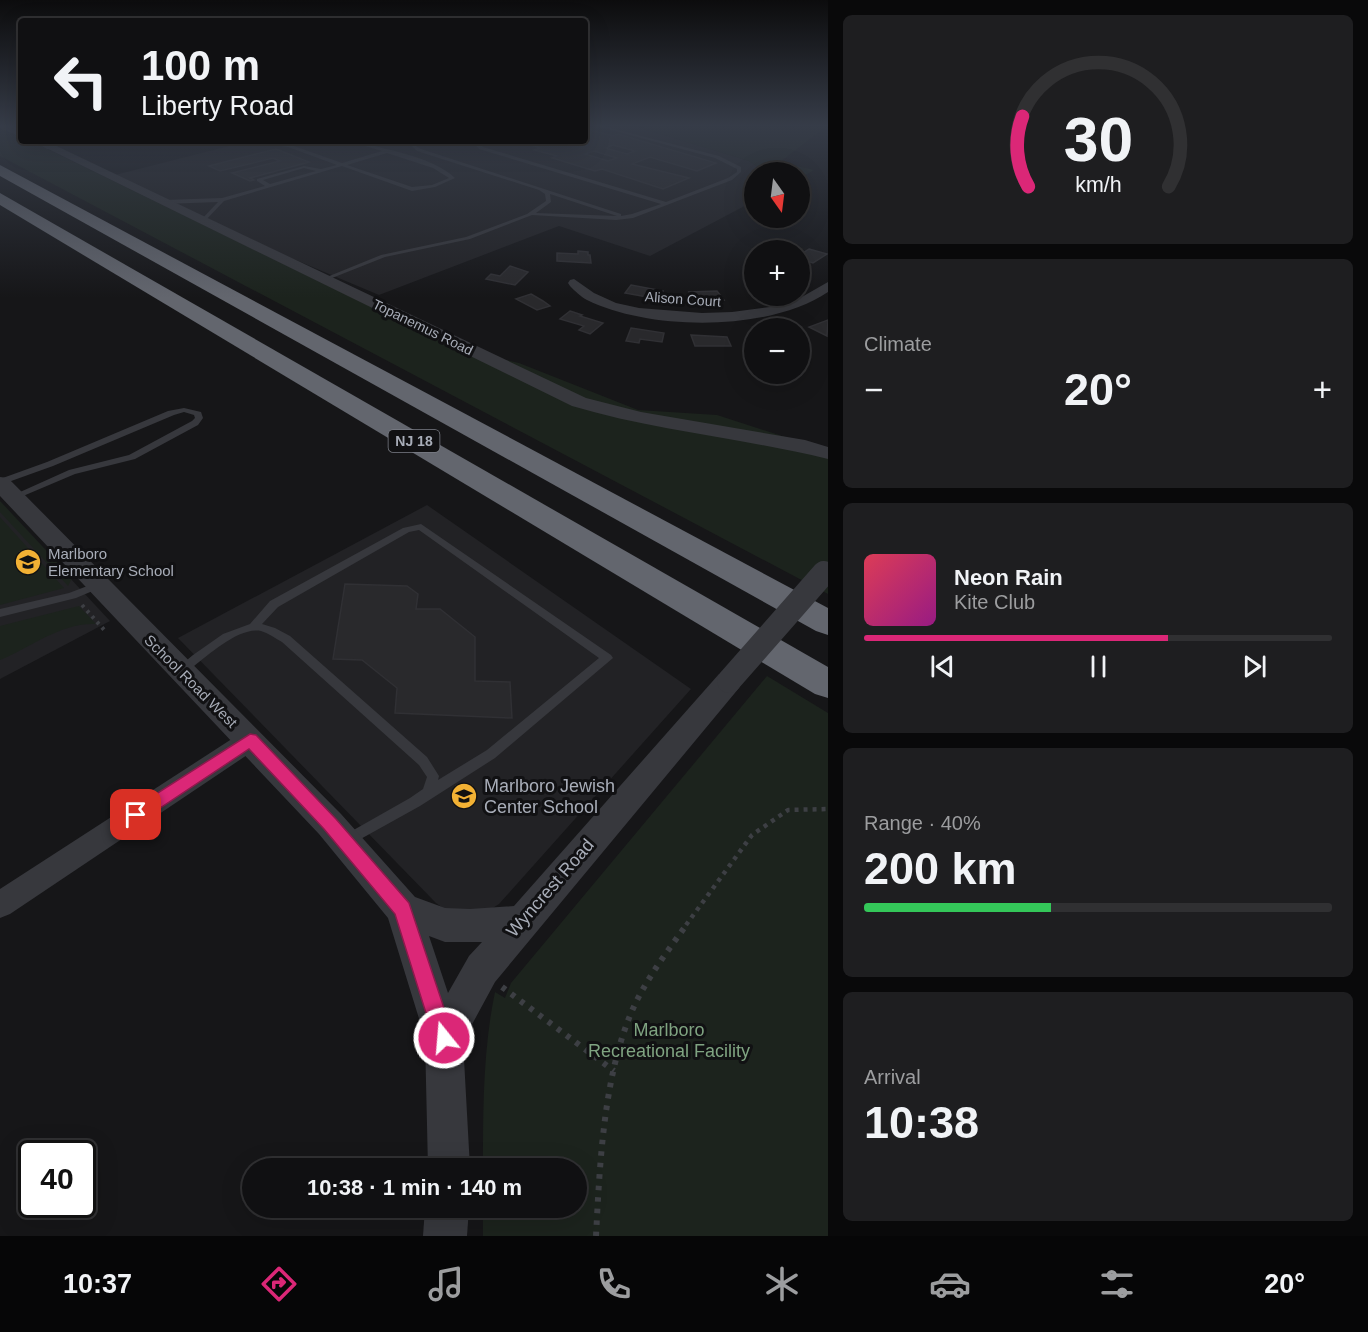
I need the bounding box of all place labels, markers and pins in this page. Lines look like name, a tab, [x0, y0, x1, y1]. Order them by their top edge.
place label: Marlboro Elementary School	[48, 545, 174, 579]
school or university icon: Marlboro Elementary School	[13, 547, 43, 577]
place label: Marlboro Jewish Center School	[484, 776, 615, 817]
school or university icon: Marlboro Jewish Center School	[449, 781, 479, 811]
pin	[110, 789, 161, 840]

